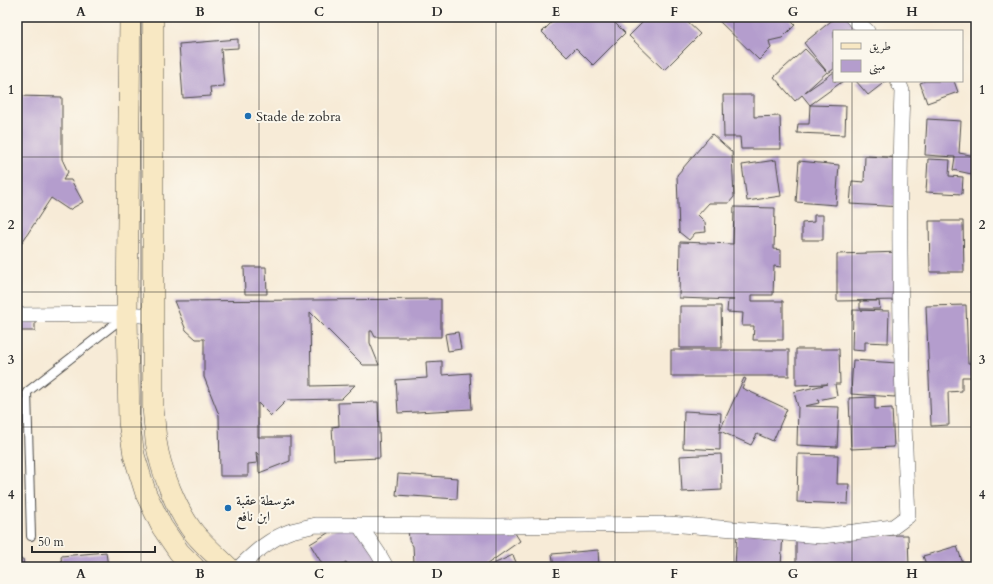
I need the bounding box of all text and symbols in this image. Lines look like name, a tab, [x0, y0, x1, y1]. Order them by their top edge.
text: A	[76, 3, 86, 21]
text: B	[195, 3, 205, 21]
text: C	[314, 3, 324, 21]
text: D	[431, 3, 443, 21]
text: E	[552, 3, 560, 21]
text: F	[670, 3, 678, 21]
text: G	[788, 3, 799, 21]
text: H	[906, 3, 918, 21]
legend	[833, 30, 963, 82]
text: طريق	[869, 38, 891, 54]
text: مبنى	[869, 58, 885, 75]
text: 1	[8, 81, 14, 99]
text: 1	[979, 81, 985, 99]
place label: Stade de zobra	[256, 107, 341, 126]
marker: Stade de zobra	[243, 111, 253, 121]
text: 2	[8, 216, 15, 234]
text: 2	[979, 216, 986, 234]
text: 3	[8, 351, 15, 369]
text: 3	[979, 351, 986, 369]
text: 4	[8, 486, 15, 504]
text: 4	[979, 486, 986, 504]
place label: متوسطة عقبة ابن نافع	[236, 491, 295, 530]
marker: متوسطة عقبة ابن نافع	[223, 503, 233, 513]
scale bar	[32, 528, 155, 554]
text: 50 m	[38, 534, 65, 550]
text: A	[76, 565, 86, 583]
text: B	[195, 565, 205, 583]
text: C	[314, 565, 324, 583]
text: D	[431, 565, 443, 583]
text: E	[552, 565, 560, 583]
text: F	[670, 565, 678, 583]
text: G	[788, 565, 799, 583]
text: H	[906, 565, 918, 583]

